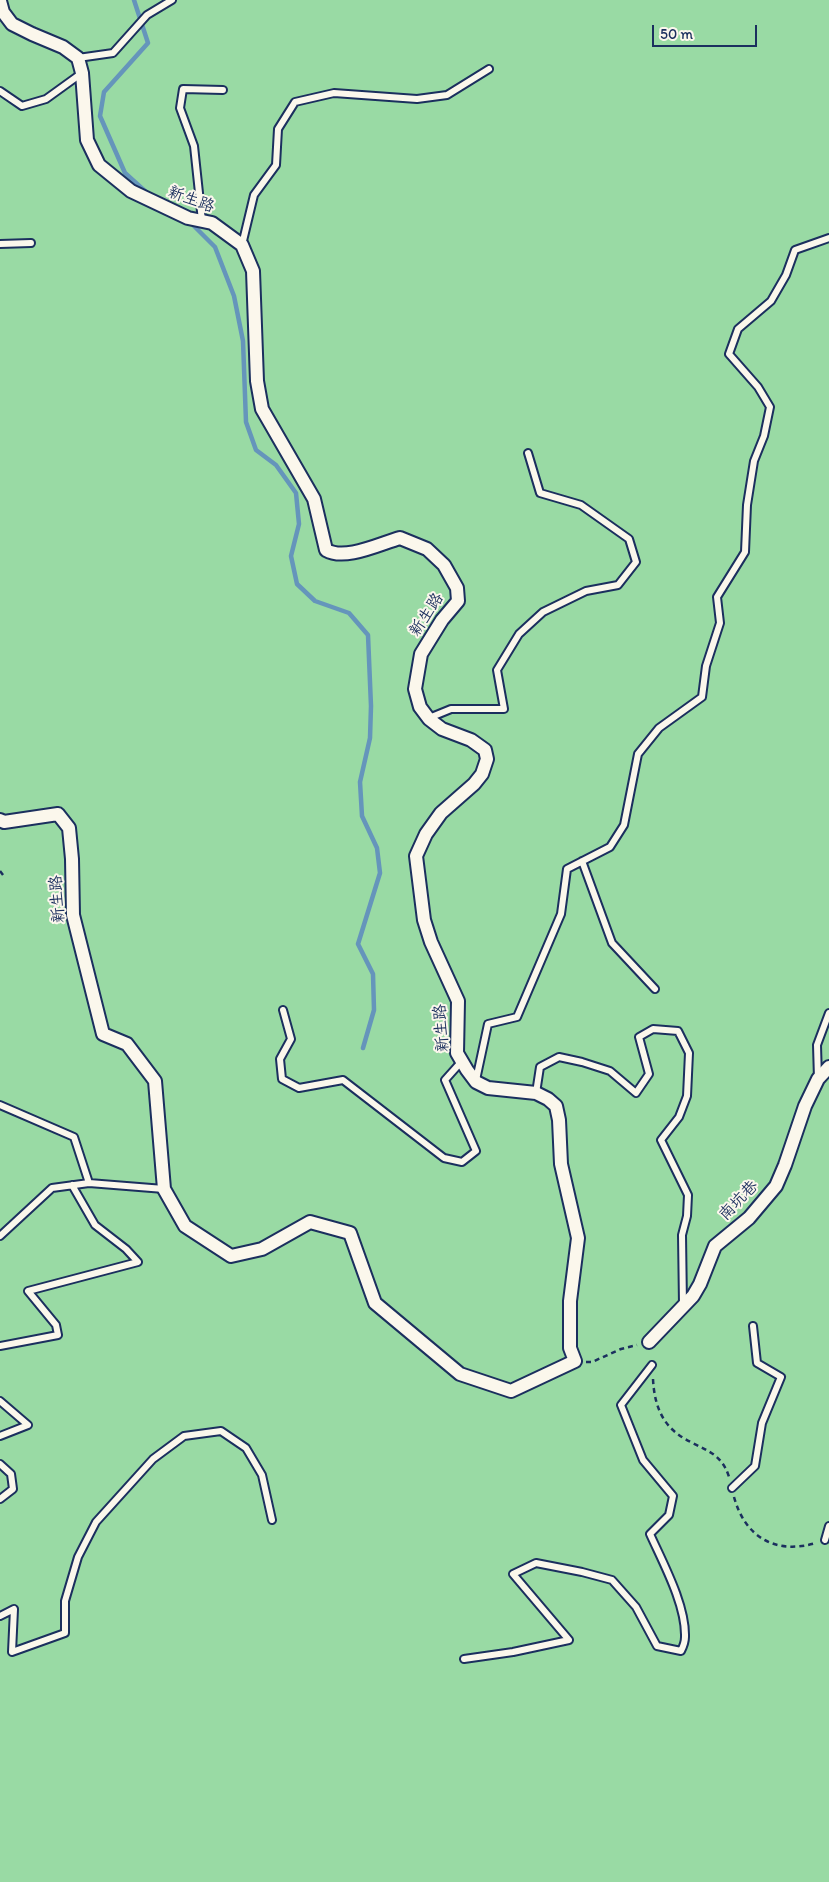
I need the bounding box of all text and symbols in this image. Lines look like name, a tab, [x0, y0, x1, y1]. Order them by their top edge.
scale bar	[654, 15, 759, 47]
text: 50 m	[660, 25, 693, 43]
street label: 新生路	[165, 183, 217, 217]
street label: 新生路	[406, 590, 448, 640]
street label: 新生路	[47, 874, 69, 924]
street label: 新生路	[431, 1003, 453, 1053]
street label: 南坑巷	[715, 1177, 763, 1225]

